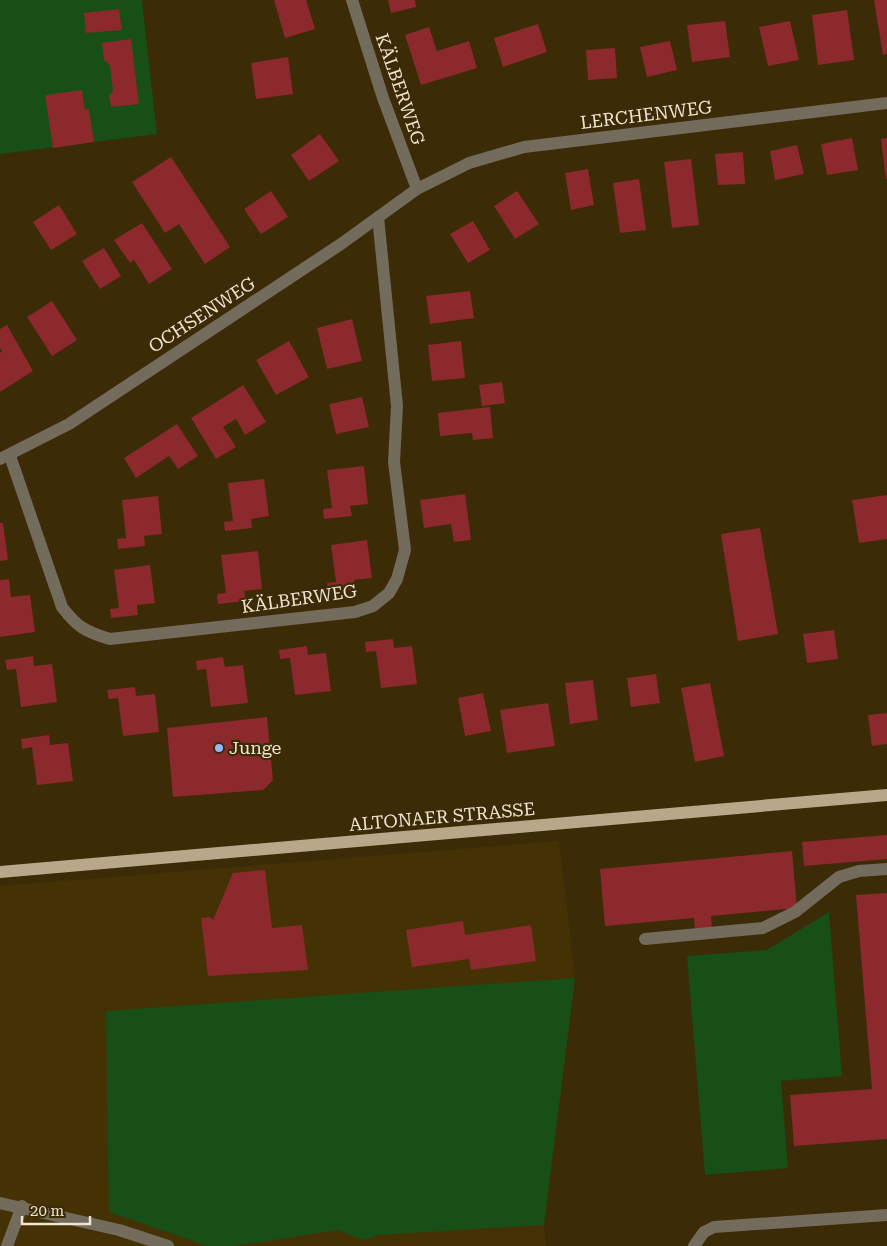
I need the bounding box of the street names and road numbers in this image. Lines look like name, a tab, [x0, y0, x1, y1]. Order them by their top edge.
street label: KÄLBERWEG	[372, 30, 429, 147]
street label: LERCHENWEG	[579, 96, 713, 133]
street label: OCHSENWEG	[144, 272, 259, 357]
street label: KÄLBERWEG	[240, 580, 358, 617]
street label: ALTONAER STRASSE	[348, 798, 536, 835]

